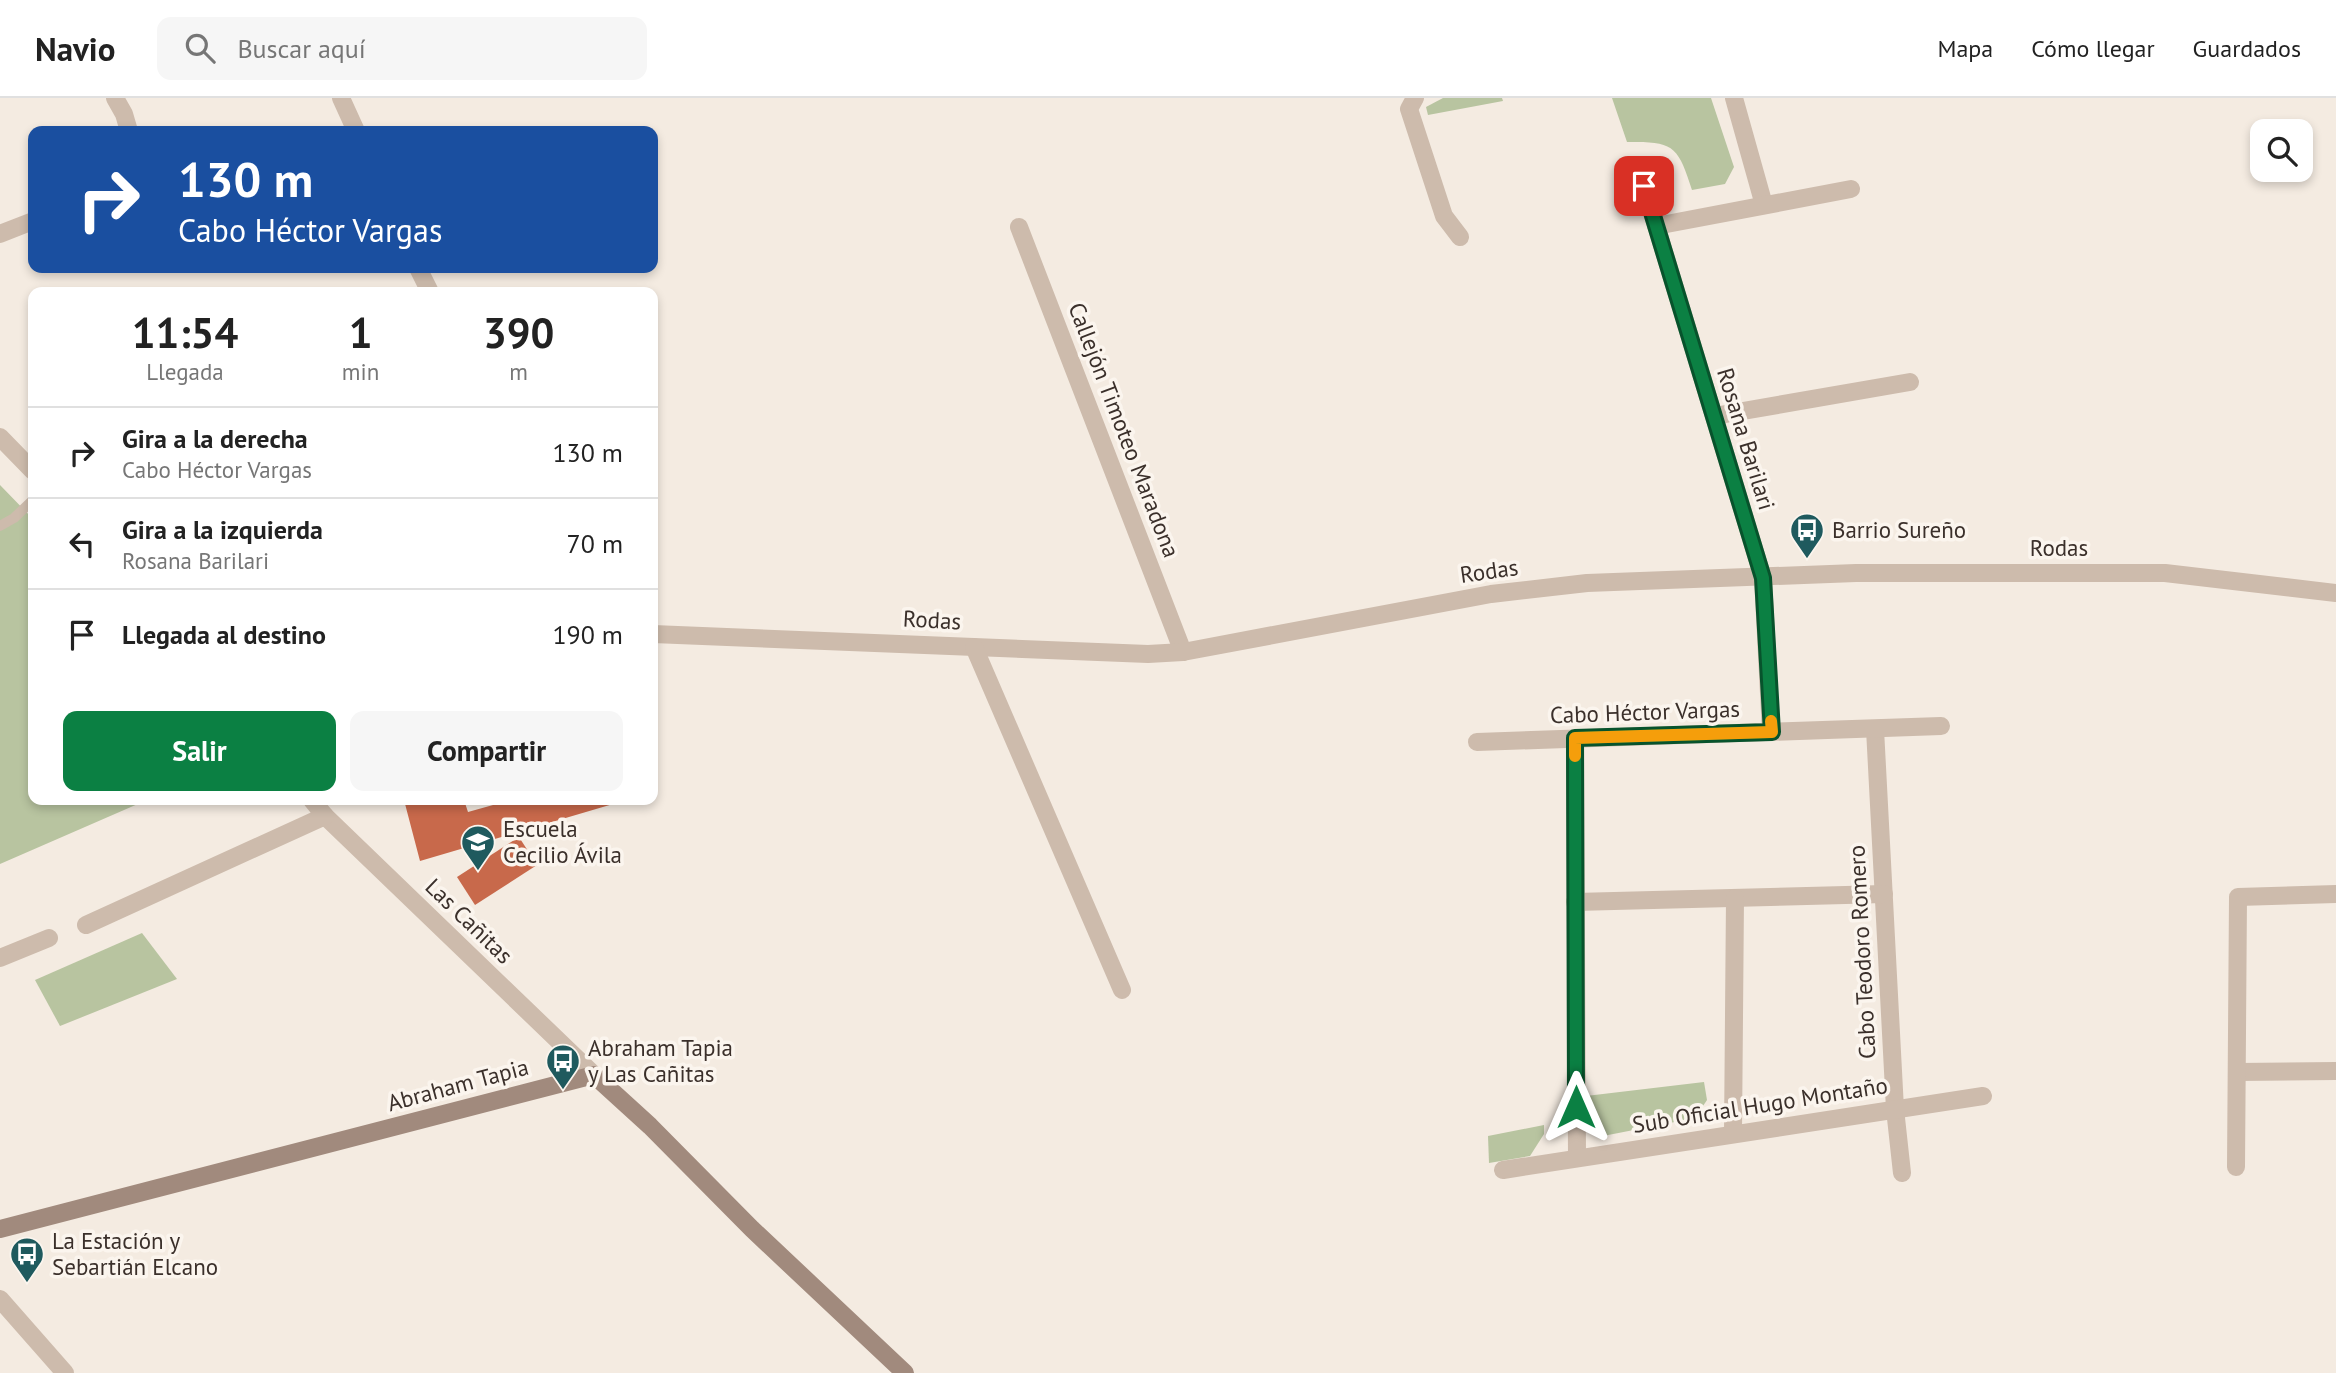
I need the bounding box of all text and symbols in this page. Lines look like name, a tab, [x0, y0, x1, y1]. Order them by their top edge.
search box	[157, 17, 647, 80]
text: Navio	[35, 27, 115, 70]
icon: search	[181, 29, 219, 67]
text: Buscar aquí	[237, 32, 366, 65]
text: Mapa	[1937, 33, 1993, 64]
text: Cómo llegar	[2031, 33, 2155, 64]
text: Guardados	[2193, 33, 2301, 64]
map controls	[2250, 119, 2313, 182]
button: search	[2250, 119, 2313, 182]
text: 130 m	[178, 147, 313, 211]
icon: right	[63, 154, 154, 245]
pin	[1614, 156, 1674, 216]
icon: arrive	[1625, 167, 1663, 205]
text: Cabo Héctor Vargas	[178, 209, 442, 251]
street label: Callejón Timoteo Maradona	[1062, 298, 1187, 561]
text: 11:54	[132, 305, 238, 360]
text: 1	[349, 305, 372, 360]
text: 390	[483, 305, 554, 360]
text: Llegada	[146, 357, 224, 386]
text: min	[342, 357, 379, 386]
text: m	[509, 357, 528, 386]
street label: Rosana Barilari	[1711, 364, 1782, 513]
text: Gira a la derecha	[122, 422, 308, 455]
icon: right	[63, 434, 101, 472]
text: 130 m	[552, 436, 623, 469]
text: Cabo Héctor Vargas	[122, 455, 312, 484]
bus stop icon: Barrio Sureño	[1788, 511, 1826, 560]
text: Gira a la izquierda	[122, 513, 323, 546]
place label: Barrio Sureño	[1832, 515, 1966, 544]
icon: left	[63, 525, 101, 563]
text: 70 m	[567, 527, 623, 560]
street label: Rodas	[2030, 533, 2088, 562]
text: Rosana Barilari	[122, 546, 269, 575]
street label: Rodas	[1458, 552, 1520, 589]
street label: Rodas	[902, 603, 962, 636]
icon: arrive	[63, 616, 101, 654]
text: Llegada al destino	[122, 618, 326, 651]
text: 190 m	[552, 618, 623, 651]
street label: Cabo Héctor Vargas	[1550, 694, 1740, 729]
button: Salir	[63, 711, 336, 791]
button: Compartir	[350, 711, 623, 791]
place label: Escuela Cecilio Ávila	[503, 814, 622, 869]
school or university icon: Escuela Cecilio Ávila	[459, 823, 497, 872]
street label: Cabo Teodoro Romero	[1841, 844, 1882, 1060]
street label: Las Cañitas	[420, 872, 519, 969]
place label: Abraham Tapia y Las Cañitas	[588, 1033, 733, 1088]
bus stop icon: Abraham Tapia y Las Cañitas	[544, 1042, 582, 1091]
street label: Abraham Tapia	[384, 1052, 532, 1117]
position arrow	[1539, 1070, 1613, 1144]
street label: Sub Oficial Hugo Montaño	[1630, 1070, 1890, 1139]
place label: La Estación y Sebartián Elcano	[52, 1226, 218, 1281]
bus stop icon: La Estación y Sebartián Elcano	[8, 1235, 46, 1284]

